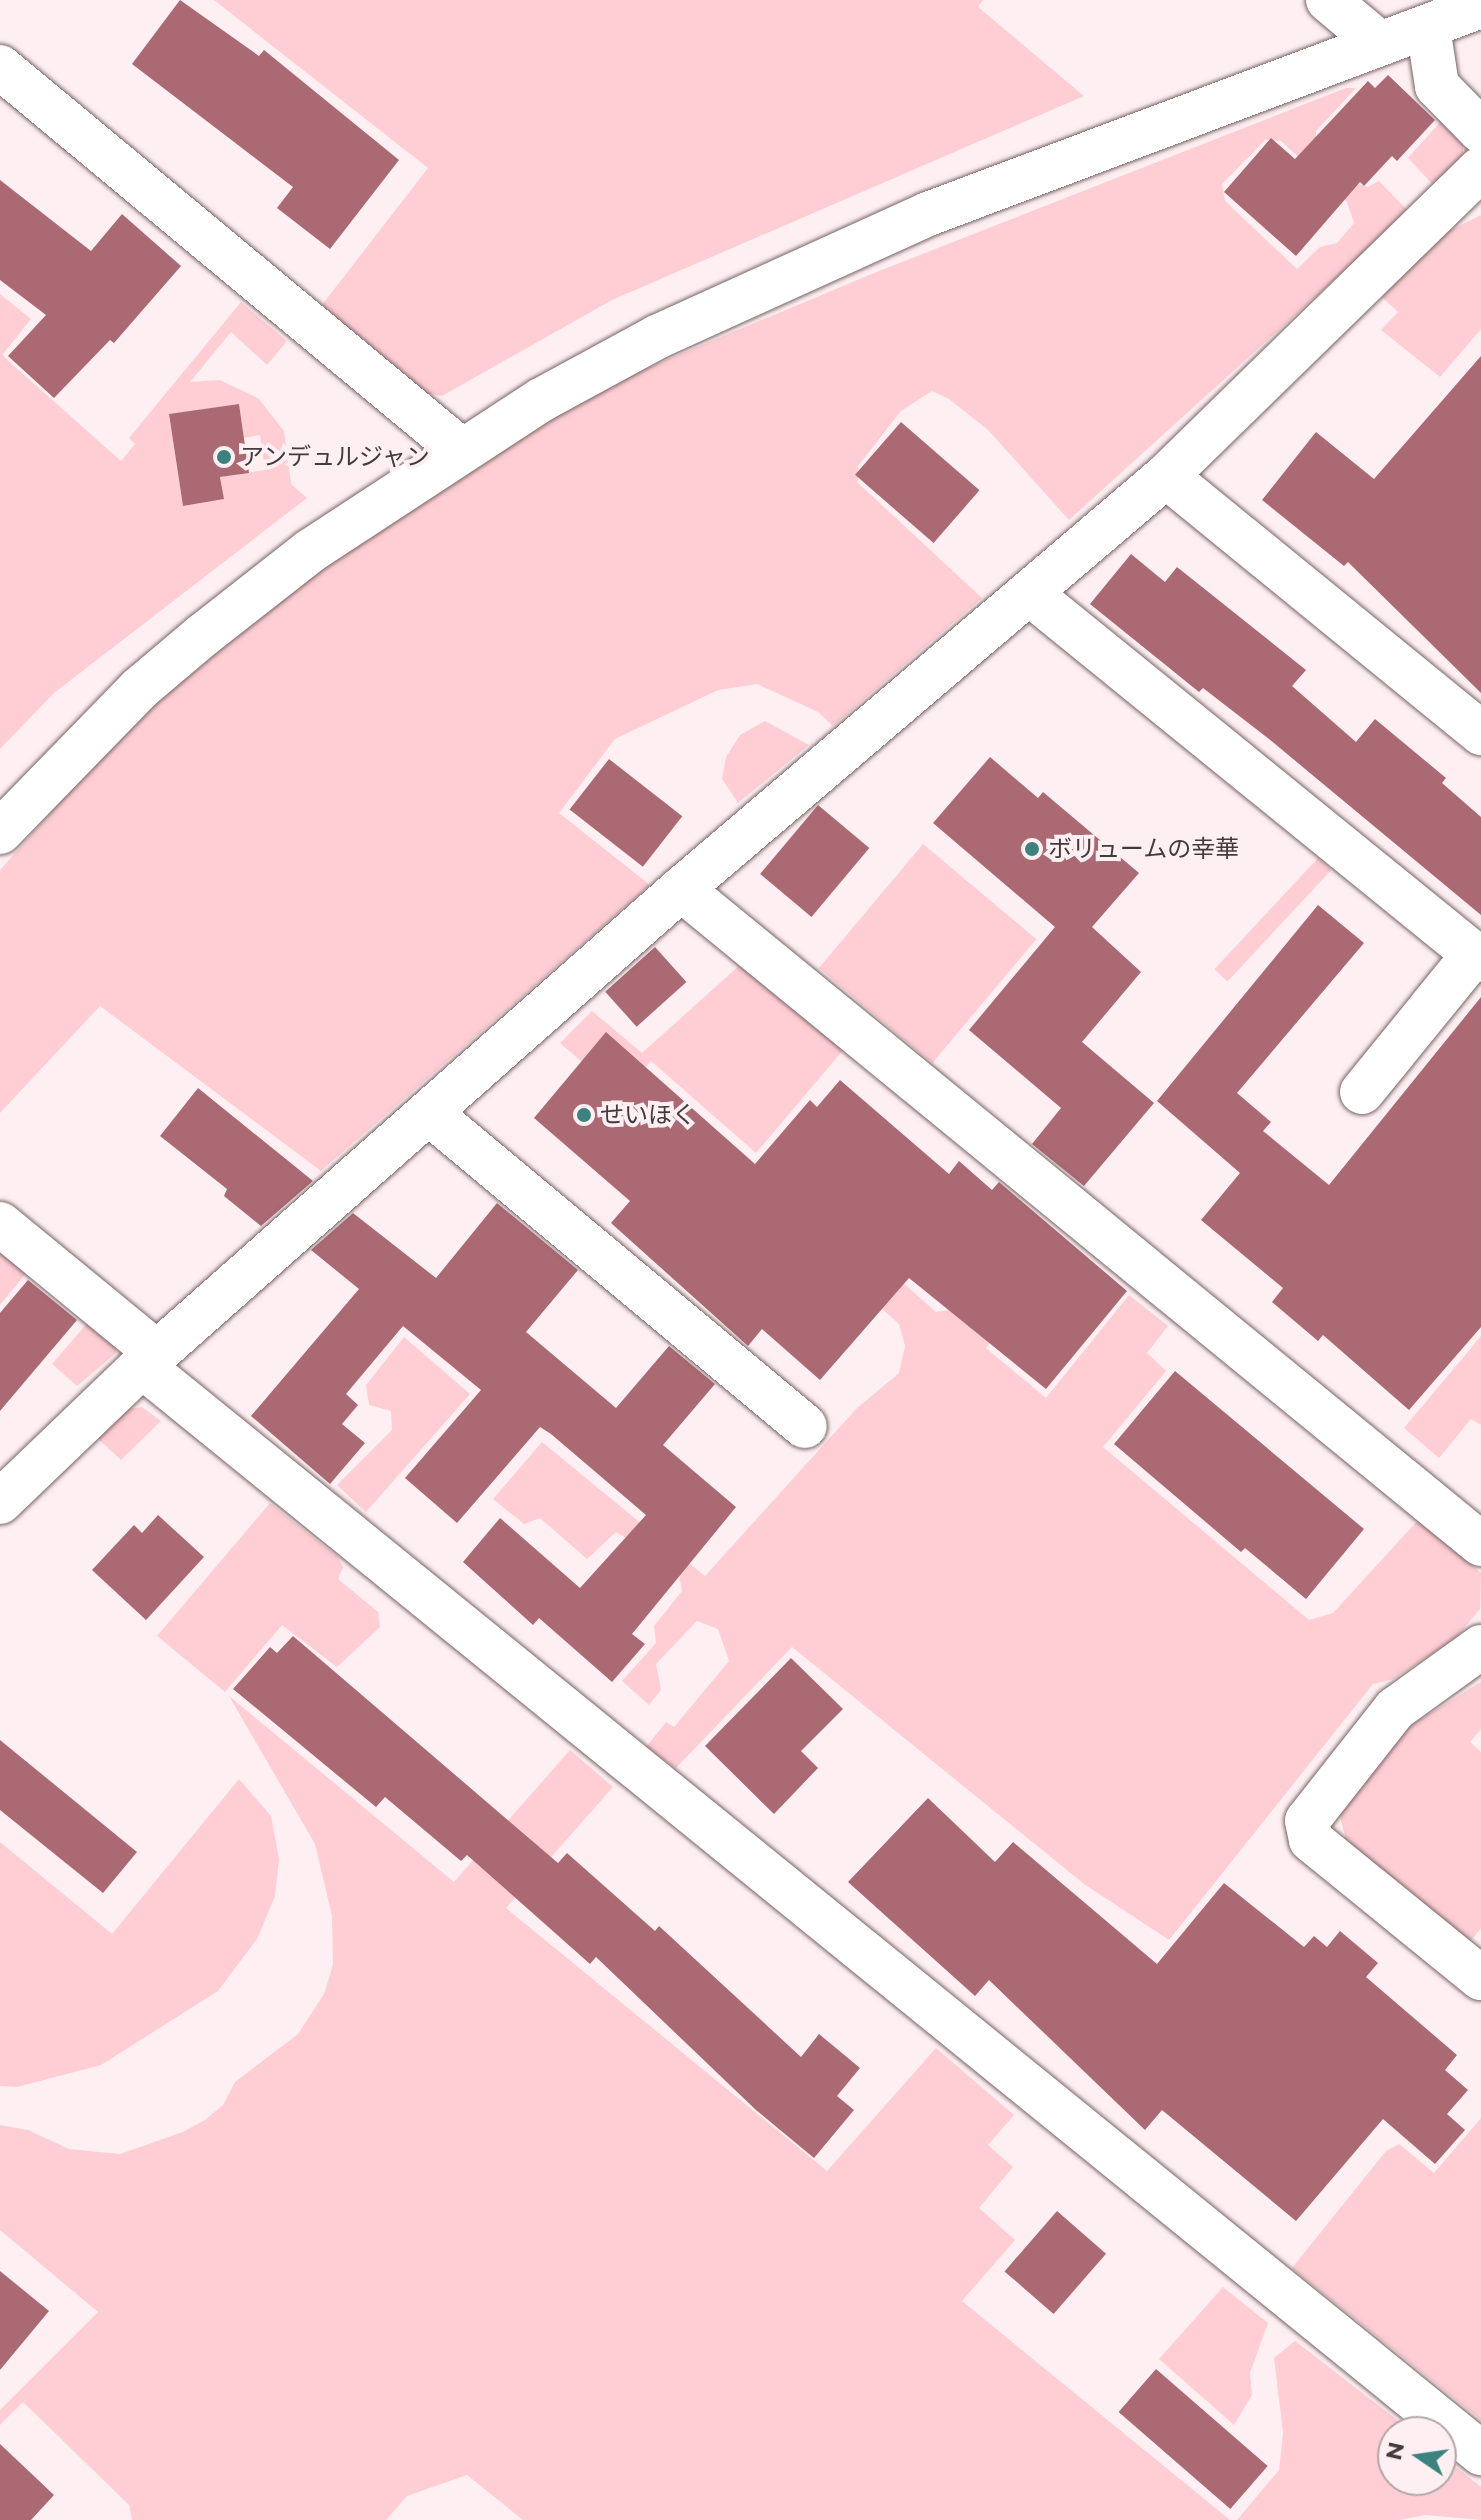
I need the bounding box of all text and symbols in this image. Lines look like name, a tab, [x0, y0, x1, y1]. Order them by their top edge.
place label: アンデュルジャン	[240, 443, 432, 471]
marker: アンデュルジャン	[215, 448, 233, 466]
place label: ボリュームの幸華	[1048, 835, 1240, 863]
marker: ボリュームの幸華	[1023, 840, 1041, 858]
place label: せいほく	[600, 1101, 696, 1129]
marker: せいほく	[575, 1106, 593, 1124]
north arrow	[1377, 2416, 1457, 2496]
text: N	[1380, 2439, 1410, 2463]

